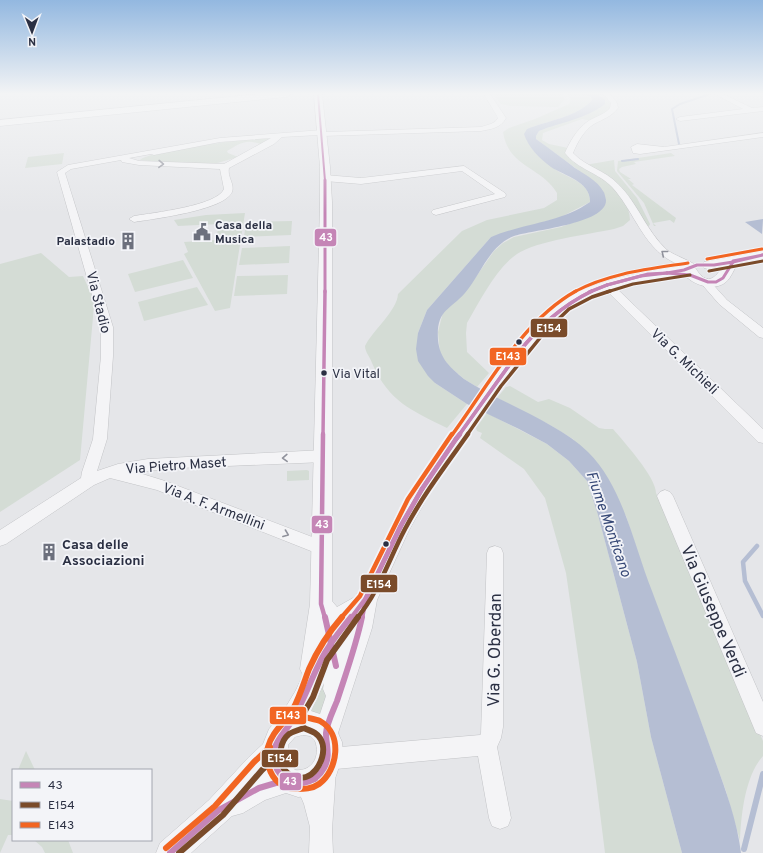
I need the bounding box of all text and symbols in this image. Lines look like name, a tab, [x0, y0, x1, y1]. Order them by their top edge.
north arrow	[12, 12, 52, 52]
text: N	[28, 34, 36, 48]
one-way arrow	[158, 160, 164, 168]
place label: Casa della Musica	[215, 218, 272, 248]
public building icon: Casa della Musica	[192, 222, 212, 242]
line badge: 43	[314, 228, 337, 247]
building icon: Palastadio	[118, 231, 138, 251]
text: 43	[319, 231, 333, 245]
place label: Palastadio	[57, 234, 115, 250]
one-way arrow	[662, 251, 669, 258]
street label: Via Stadio	[82, 269, 114, 335]
line badge: E154	[530, 318, 568, 338]
text: E154	[536, 322, 562, 336]
street label: Via G. Michieli	[647, 326, 721, 399]
unlabelled marker	[514, 337, 524, 347]
line badge: E143	[489, 347, 527, 366]
text: E143	[496, 350, 520, 364]
place label: Via Vital	[332, 367, 380, 383]
marker: Via Vital	[319, 368, 329, 378]
street label: Via Pietro Maset	[125, 454, 227, 479]
one-way arrow	[282, 454, 288, 462]
water label: Fiume Monticano	[581, 469, 635, 580]
street label: Via A. F. Armellini	[160, 480, 267, 535]
line badge: 43	[311, 515, 333, 534]
text: 43	[315, 518, 329, 532]
one-way arrow	[283, 530, 290, 538]
place label: Casa delle Associazioni	[62, 537, 145, 570]
unlabelled marker	[381, 539, 391, 549]
building icon: Casa delle Associazioni	[39, 542, 59, 562]
street label: Via Giuseppe Verdi	[674, 542, 750, 681]
line badge: E154	[360, 574, 398, 593]
text: E154	[366, 578, 392, 592]
street label: Via G. Oberdan	[484, 593, 508, 707]
line badge: E143	[269, 706, 307, 725]
text: E143	[276, 709, 300, 723]
line badge: E154	[261, 749, 299, 768]
text: E154	[267, 752, 293, 766]
legend	[12, 769, 152, 841]
line badge: 43	[279, 772, 302, 791]
text: 43	[283, 775, 297, 789]
text: 43	[48, 778, 63, 794]
text: E154	[48, 798, 75, 814]
text: E143	[48, 818, 74, 834]

